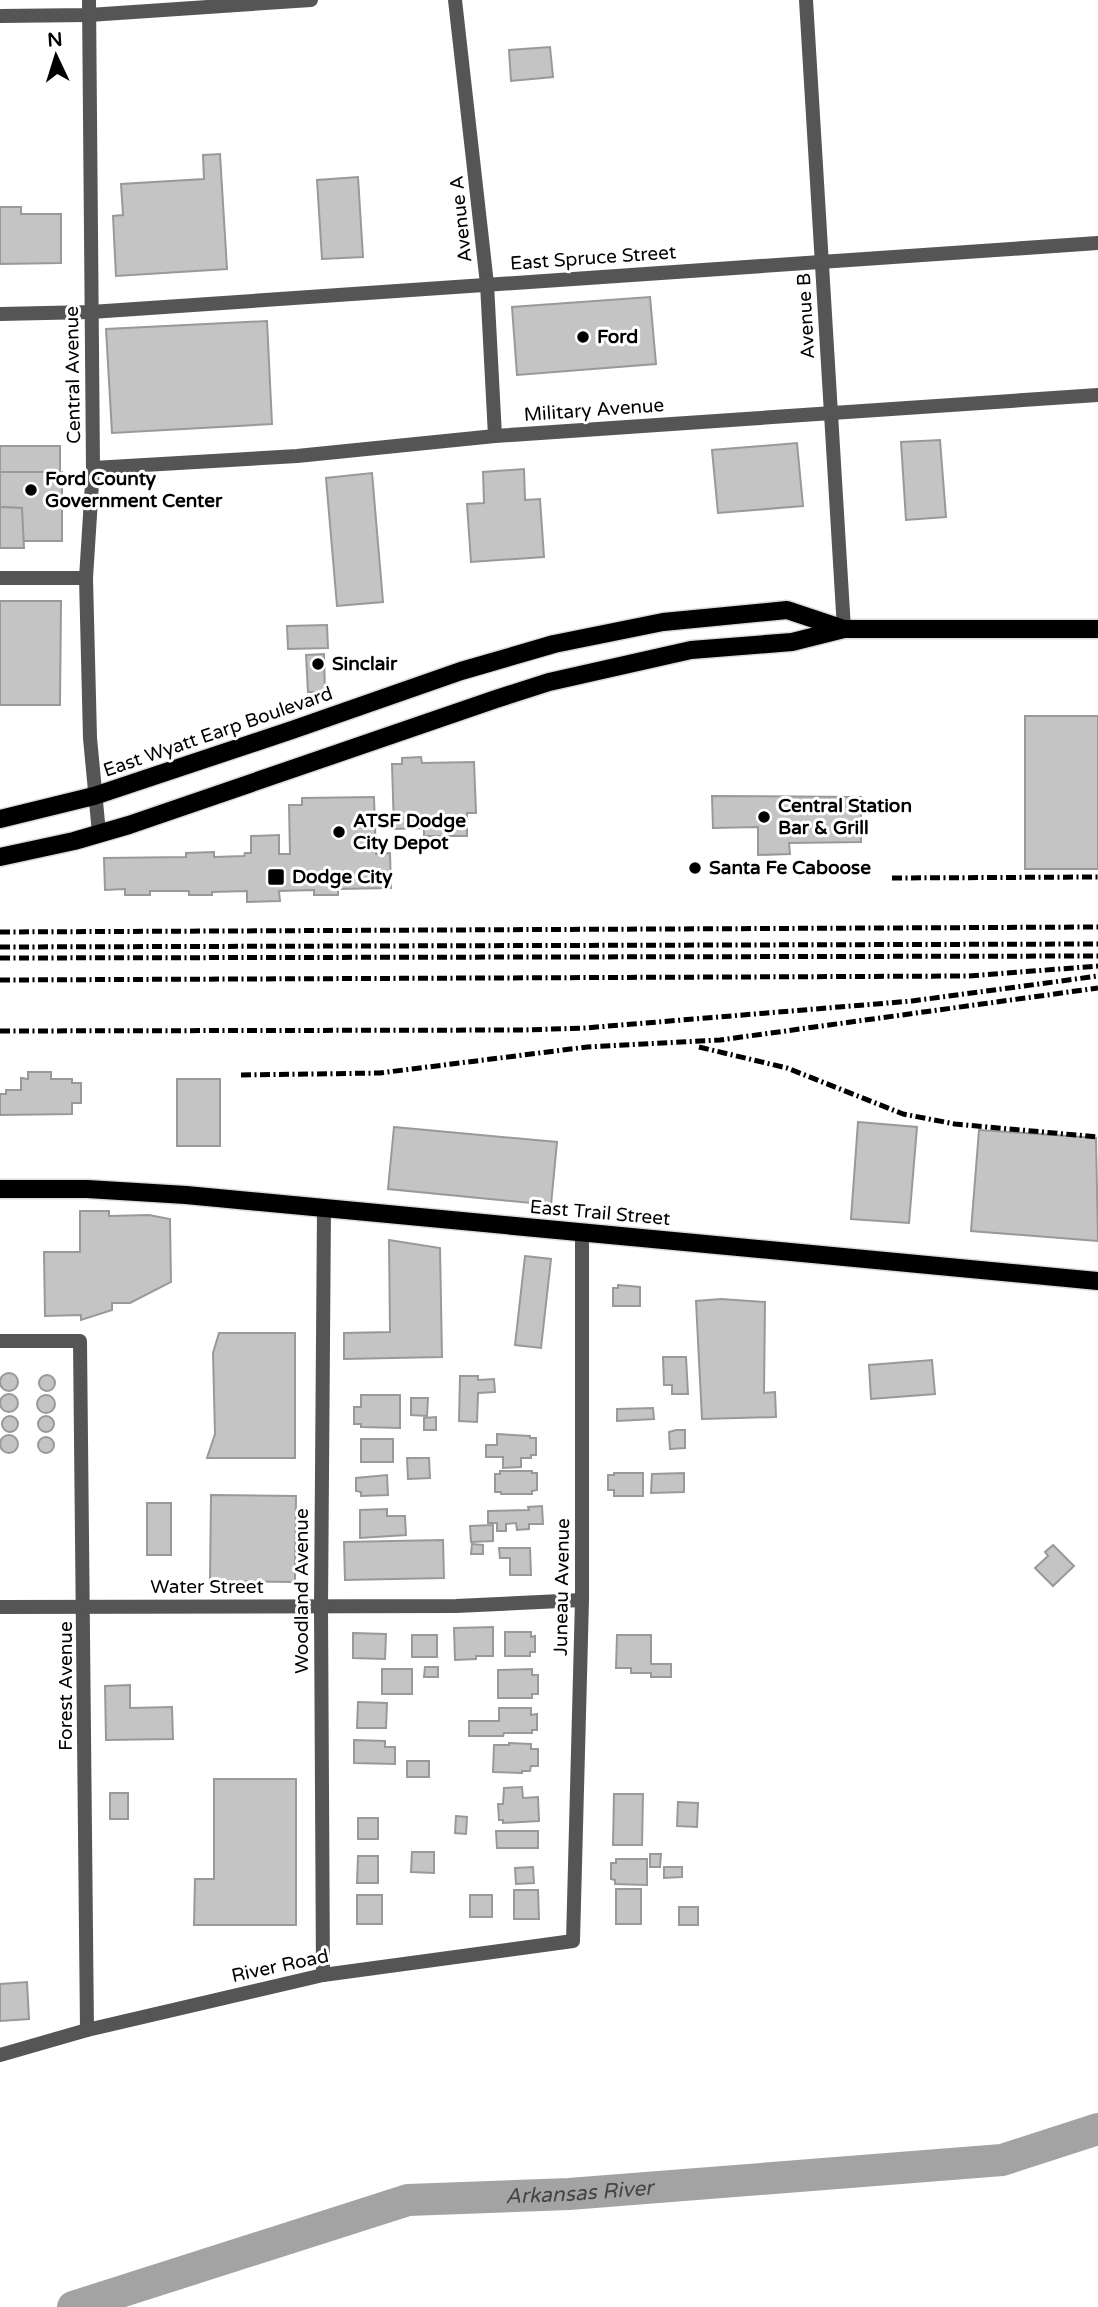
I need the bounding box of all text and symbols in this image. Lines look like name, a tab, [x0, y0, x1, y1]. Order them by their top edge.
north arrow	[21, 21, 91, 91]
text: N	[47, 29, 63, 52]
street label: Avenue A	[446, 175, 476, 263]
street label: East Spruce Street	[509, 241, 677, 275]
street label: Avenue B	[793, 272, 819, 360]
street label: Central Avenue	[61, 306, 85, 444]
place label: Ford	[597, 326, 638, 348]
marker: Ford	[575, 329, 591, 345]
street label: Military Avenue	[523, 394, 665, 426]
place label: Ford County Government Center	[45, 468, 223, 512]
marker: Ford County Government Center	[23, 482, 39, 498]
place label: Sinclair	[332, 653, 398, 675]
marker: Sinclair	[310, 656, 326, 672]
street label: East Wyatt Earp Boulevard	[100, 682, 336, 782]
place label: Central Station Bar & Grill	[778, 795, 912, 839]
marker: Central Station Bar & Grill	[756, 809, 772, 825]
place label: ATSF Dodge City Depot	[353, 810, 466, 855]
marker: ATSF Dodge City Depot	[331, 824, 347, 840]
place label: Santa Fe Caboose	[709, 857, 871, 879]
marker: Santa Fe Caboose	[687, 860, 703, 876]
place label: Dodge City	[292, 866, 393, 889]
marker: Dodge City	[266, 867, 286, 887]
street label: East Trail Street	[529, 1196, 671, 1230]
street label: Woodland Avenue	[291, 1508, 313, 1674]
street label: Juneau Avenue	[550, 1518, 574, 1656]
street label: Water Street	[150, 1576, 264, 1598]
street label: Forest Avenue	[55, 1621, 77, 1751]
street label: River Road	[229, 1945, 331, 1987]
water label: Arkansas River	[505, 2175, 657, 2209]

